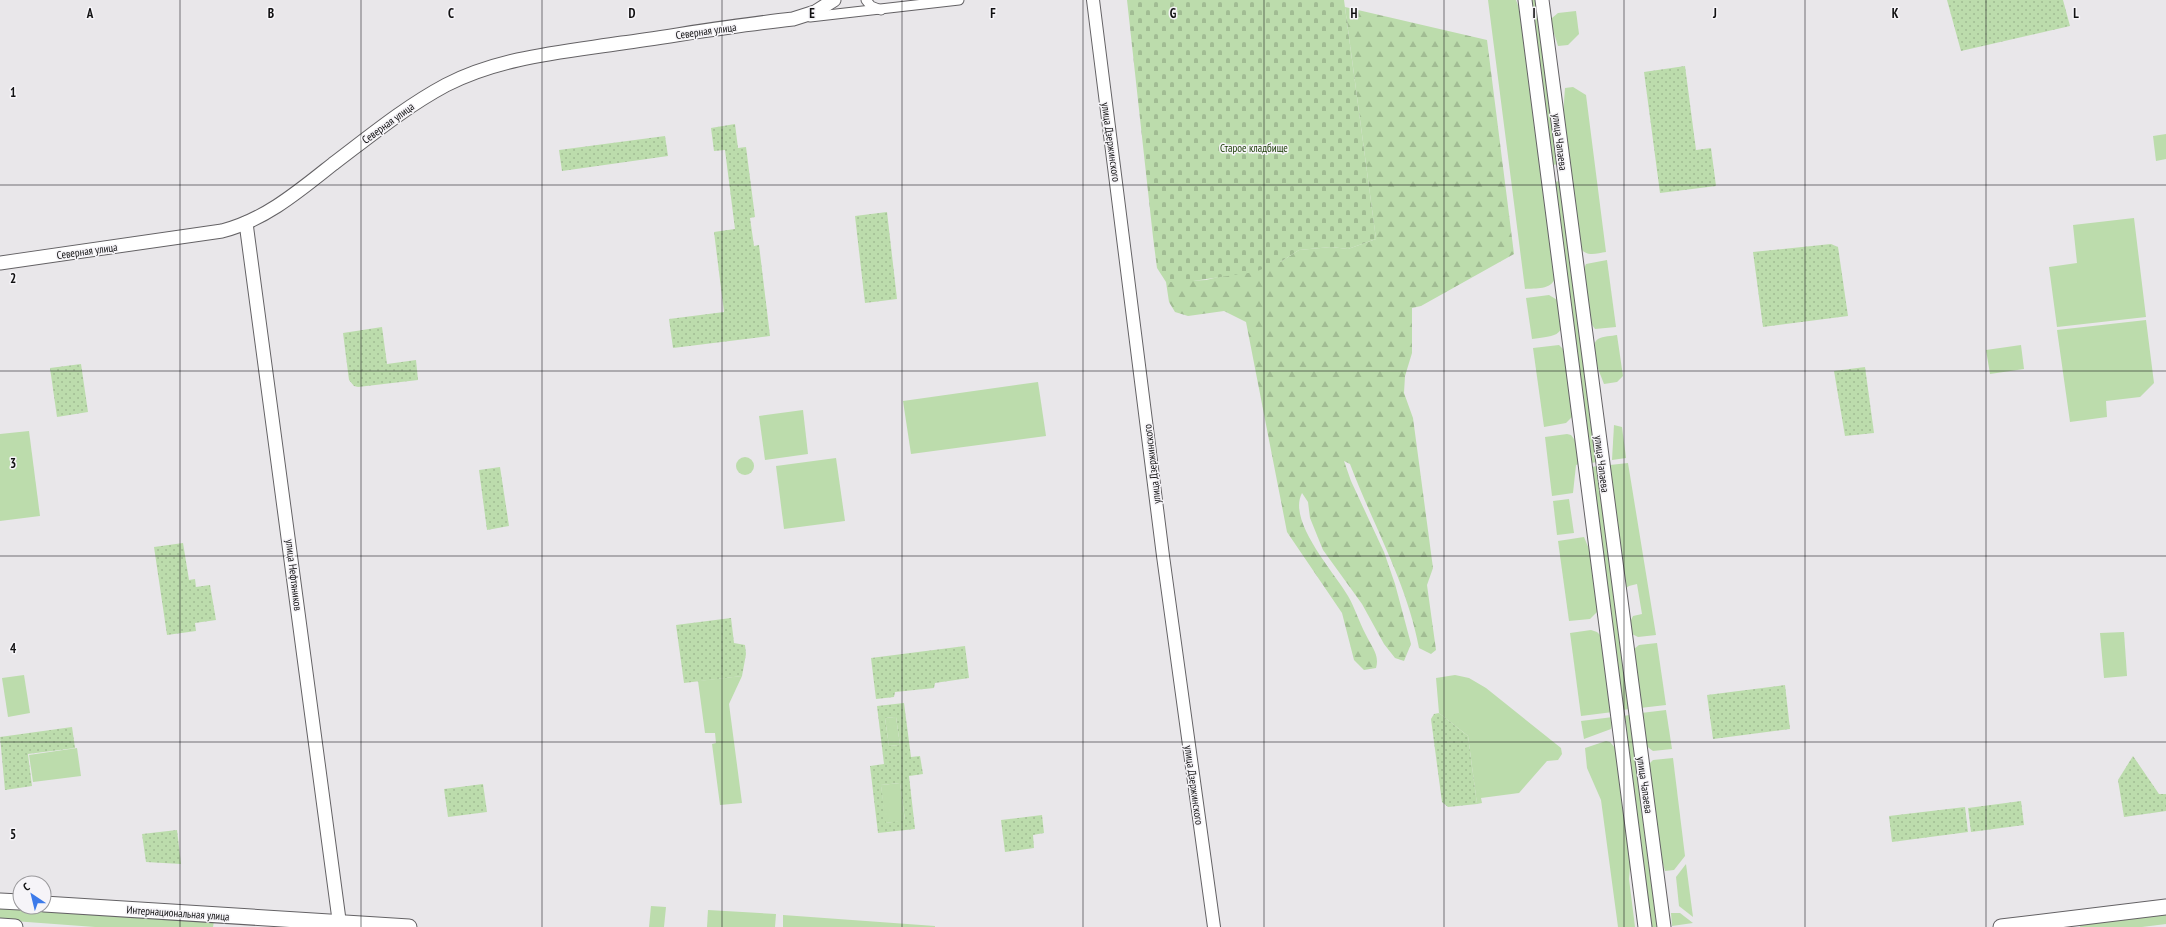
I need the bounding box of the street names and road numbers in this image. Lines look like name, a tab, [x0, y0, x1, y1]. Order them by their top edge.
street label: Северная улица	[675, 20, 737, 42]
street label: Северная улица	[359, 99, 417, 147]
street label: улица Дзержинского	[1099, 101, 1124, 183]
street label: улица Чапаева	[1550, 113, 1570, 171]
street label: Северная улица	[56, 240, 118, 262]
street label: улица Дзержинского	[1140, 423, 1164, 505]
street label: улица Чапаева	[1592, 435, 1612, 493]
street label: улица Нефтяников	[283, 538, 305, 612]
street label: улица Дзержинского	[1182, 744, 1207, 826]
street label: улица Чапаева	[1634, 756, 1656, 814]
street label: Интернациональная улица	[126, 902, 230, 924]

